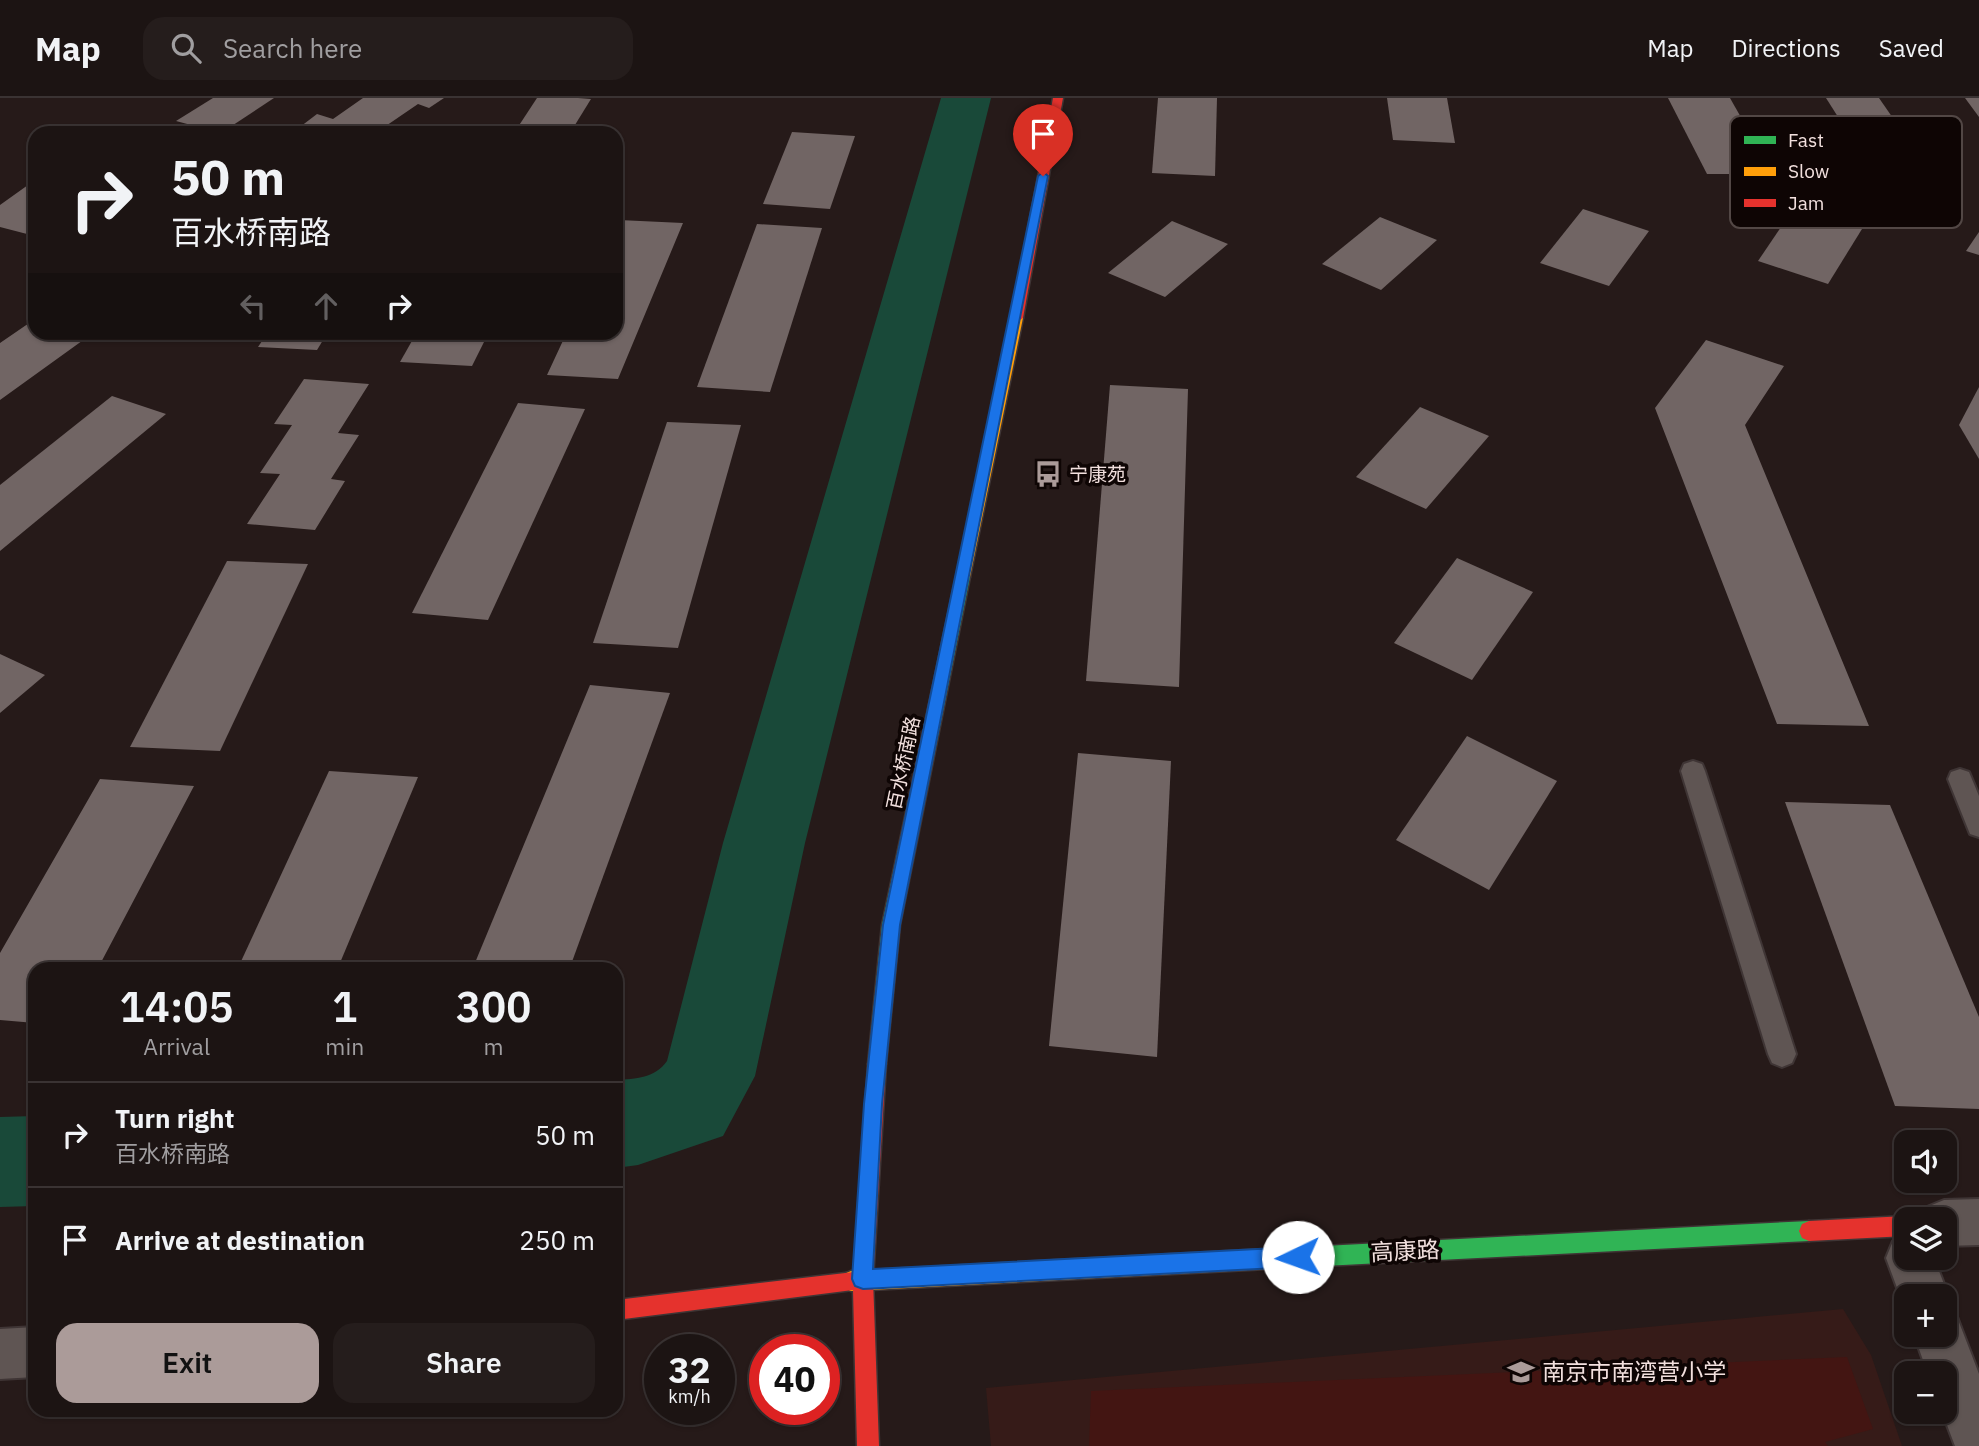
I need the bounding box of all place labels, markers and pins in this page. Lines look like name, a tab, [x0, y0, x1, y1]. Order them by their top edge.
pin	[1013, 104, 1073, 176]
bus stop icon: 宁康苑	[1033, 459, 1063, 489]
place label: 宁康苑	[1069, 462, 1126, 486]
place label: 南京市南湾营小学	[1542, 1356, 1726, 1386]
school or university icon: 南京市南湾营小学	[1506, 1357, 1536, 1387]

